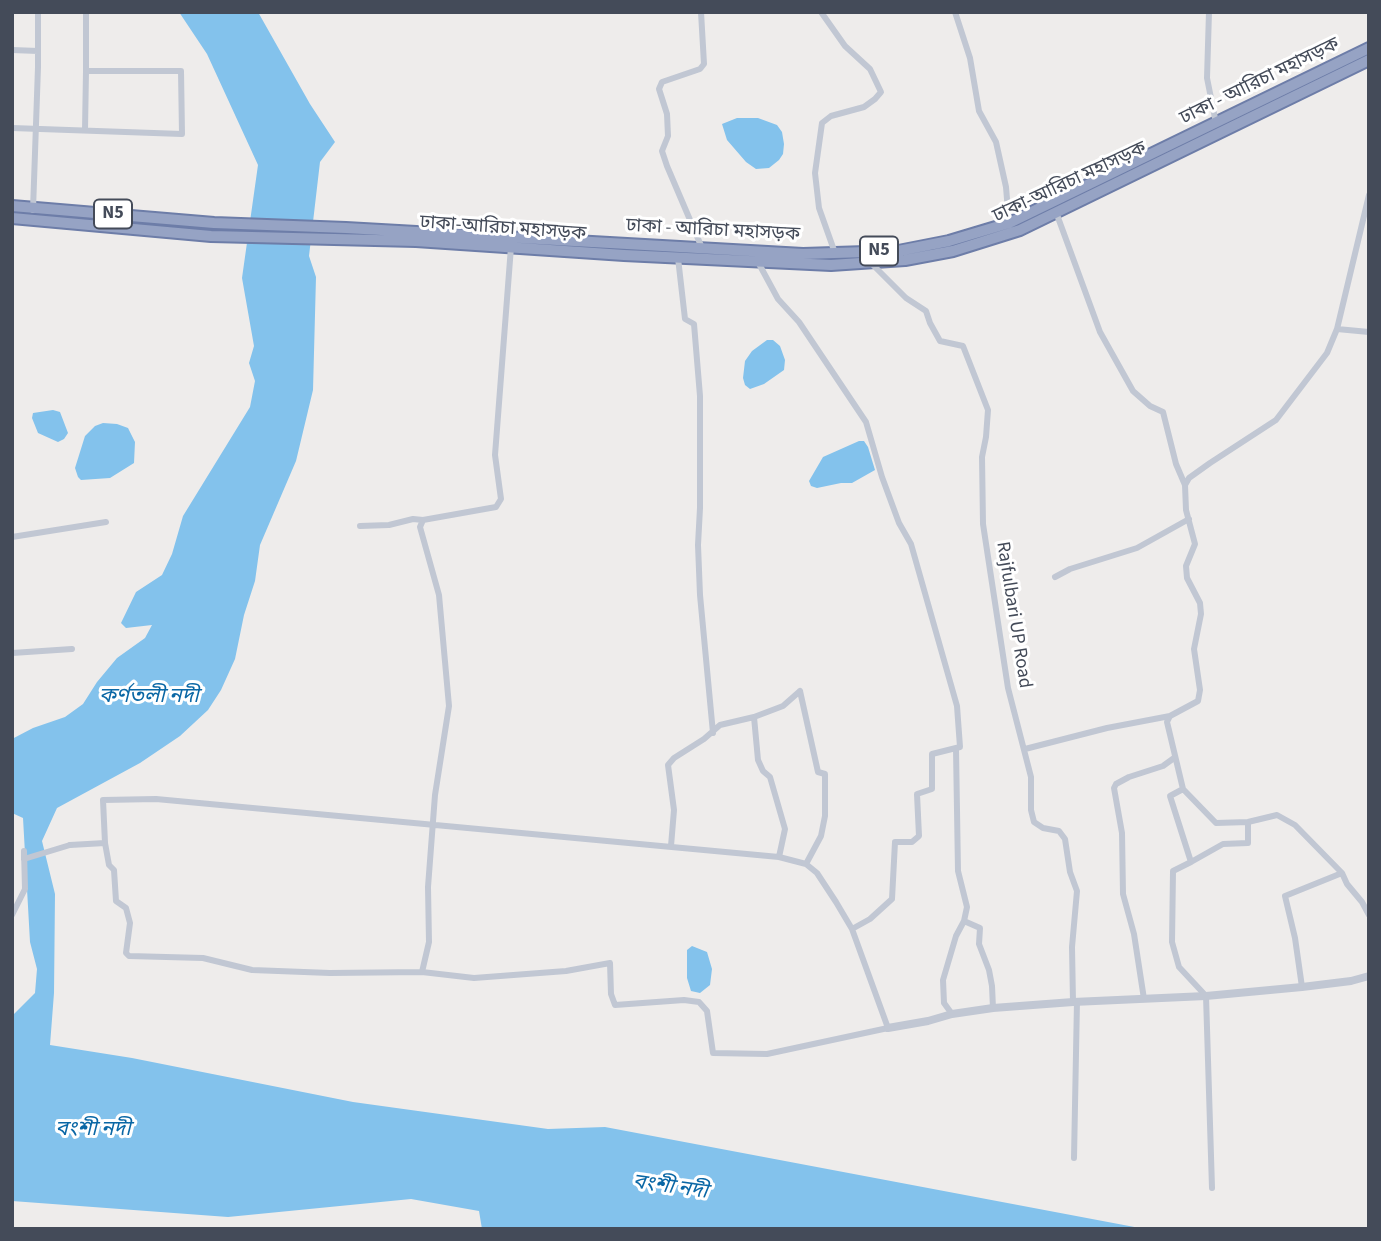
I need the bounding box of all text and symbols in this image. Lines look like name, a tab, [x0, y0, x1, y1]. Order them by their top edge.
street label: ঢাকা - আরিচা মহাসড়ক	[1177, 34, 1343, 130]
street label: ঢাকা-আরিচা মহাসড়ক	[990, 137, 1150, 229]
road number: N5	[94, 200, 132, 229]
street label: ঢাকা-আরিচা মহাসড়ক	[419, 212, 587, 246]
street label: ঢাকা - আরিচা মহাসড়ক	[625, 215, 801, 247]
road number: N5	[860, 236, 898, 265]
street label: Rajfulbari UP Road	[990, 540, 1036, 690]
water label: কর্ণতলী নদী	[99, 684, 199, 710]
water label: বংশী নদী	[55, 1117, 131, 1143]
water label: বংশী নদী	[631, 1170, 709, 1206]

